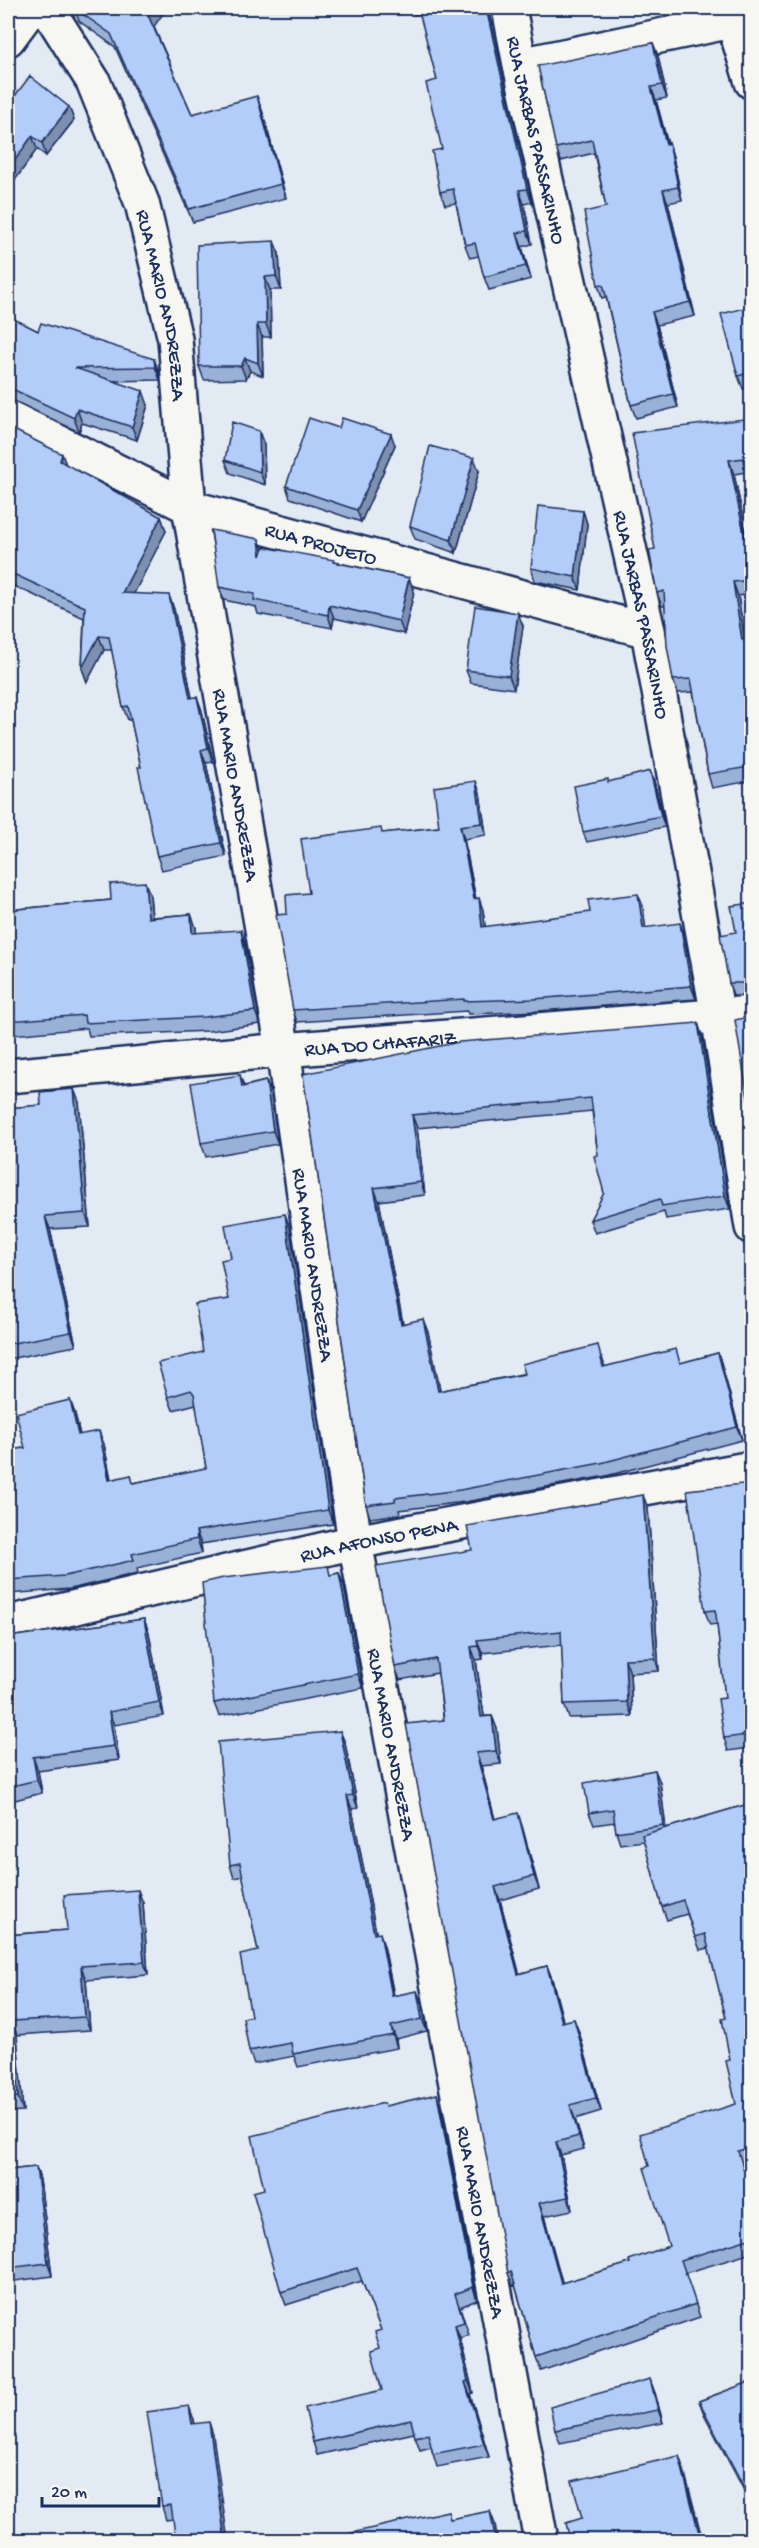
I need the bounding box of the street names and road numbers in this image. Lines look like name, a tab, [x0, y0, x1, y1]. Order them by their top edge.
street label: RUA JARBAS PASSARINHO	[500, 35, 568, 247]
street label: RUA MARIO ANDREZZA	[129, 208, 188, 403]
street label: RUA JARBAS PASSARINHO	[606, 509, 672, 721]
street label: RUA PROJETO	[262, 520, 379, 572]
street label: RUA MARIO ANDREZZA	[206, 687, 262, 884]
street label: RUA DO CHAFARIZ	[304, 1028, 459, 1063]
street label: RUA MARIO ANDREZZA	[285, 1167, 337, 1364]
street label: RUA AFONSO PENA	[298, 1515, 461, 1569]
street label: RUA MARIO ANDREZZA	[360, 1647, 419, 1844]
street label: RUA MARIO ANDREZZA	[449, 2124, 508, 2321]

